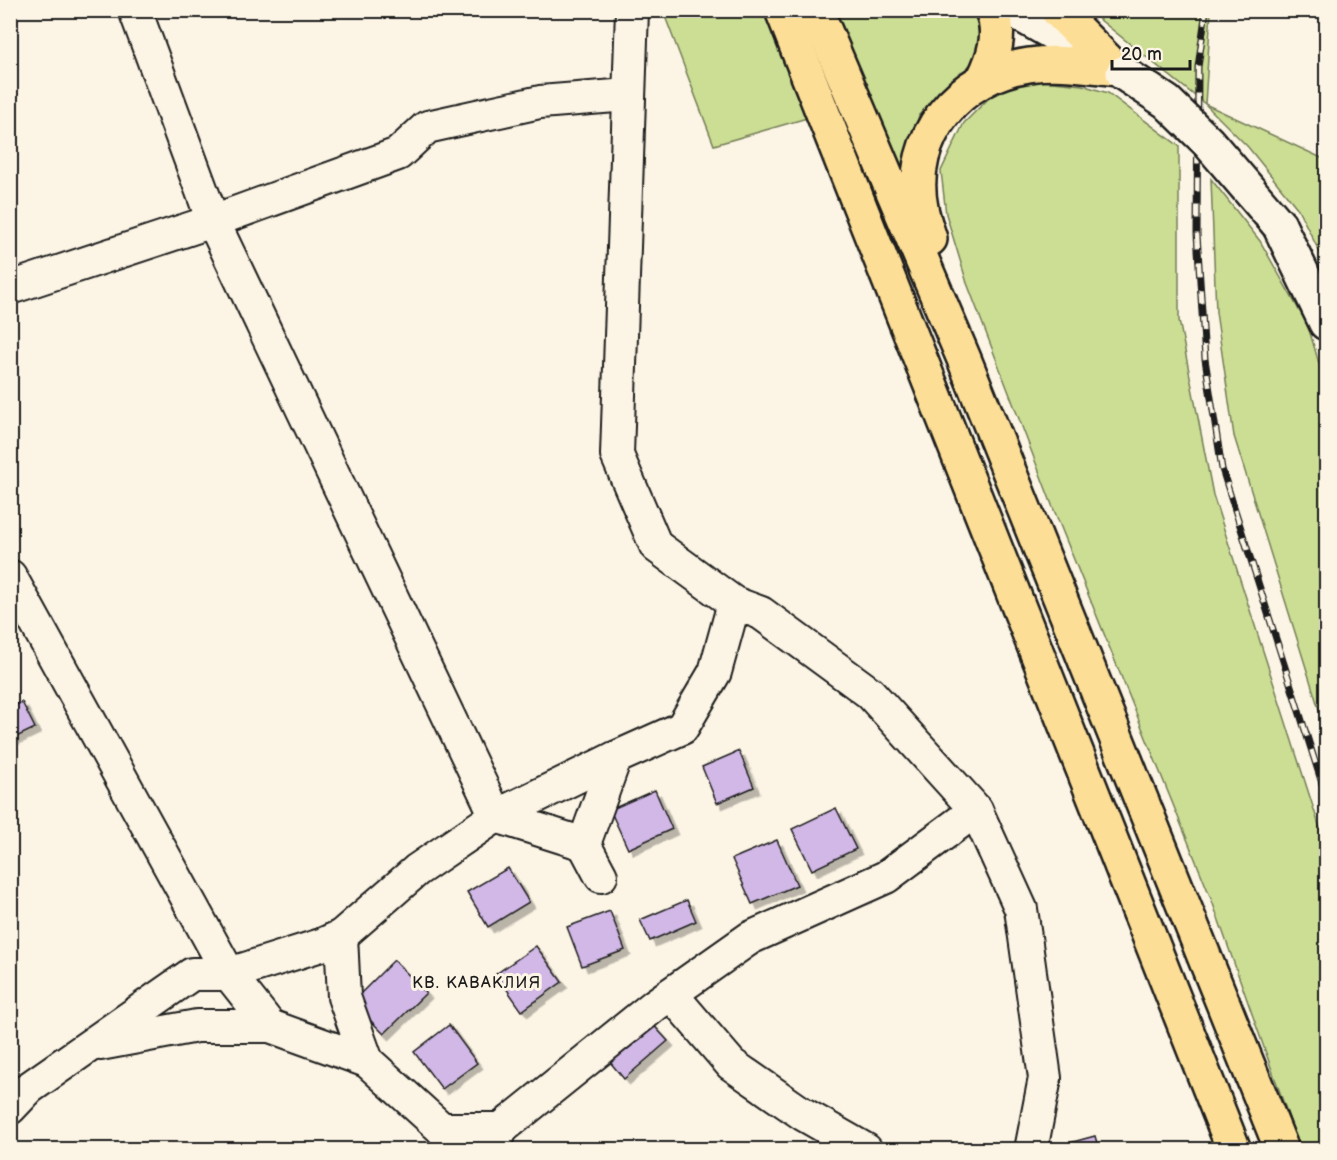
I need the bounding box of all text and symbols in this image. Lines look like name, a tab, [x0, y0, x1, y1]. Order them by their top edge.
scale bar	[1112, 33, 1190, 71]
text: 20 m	[1121, 44, 1162, 65]
district label: КВ. КАВАКЛИЯ	[412, 974, 542, 993]

